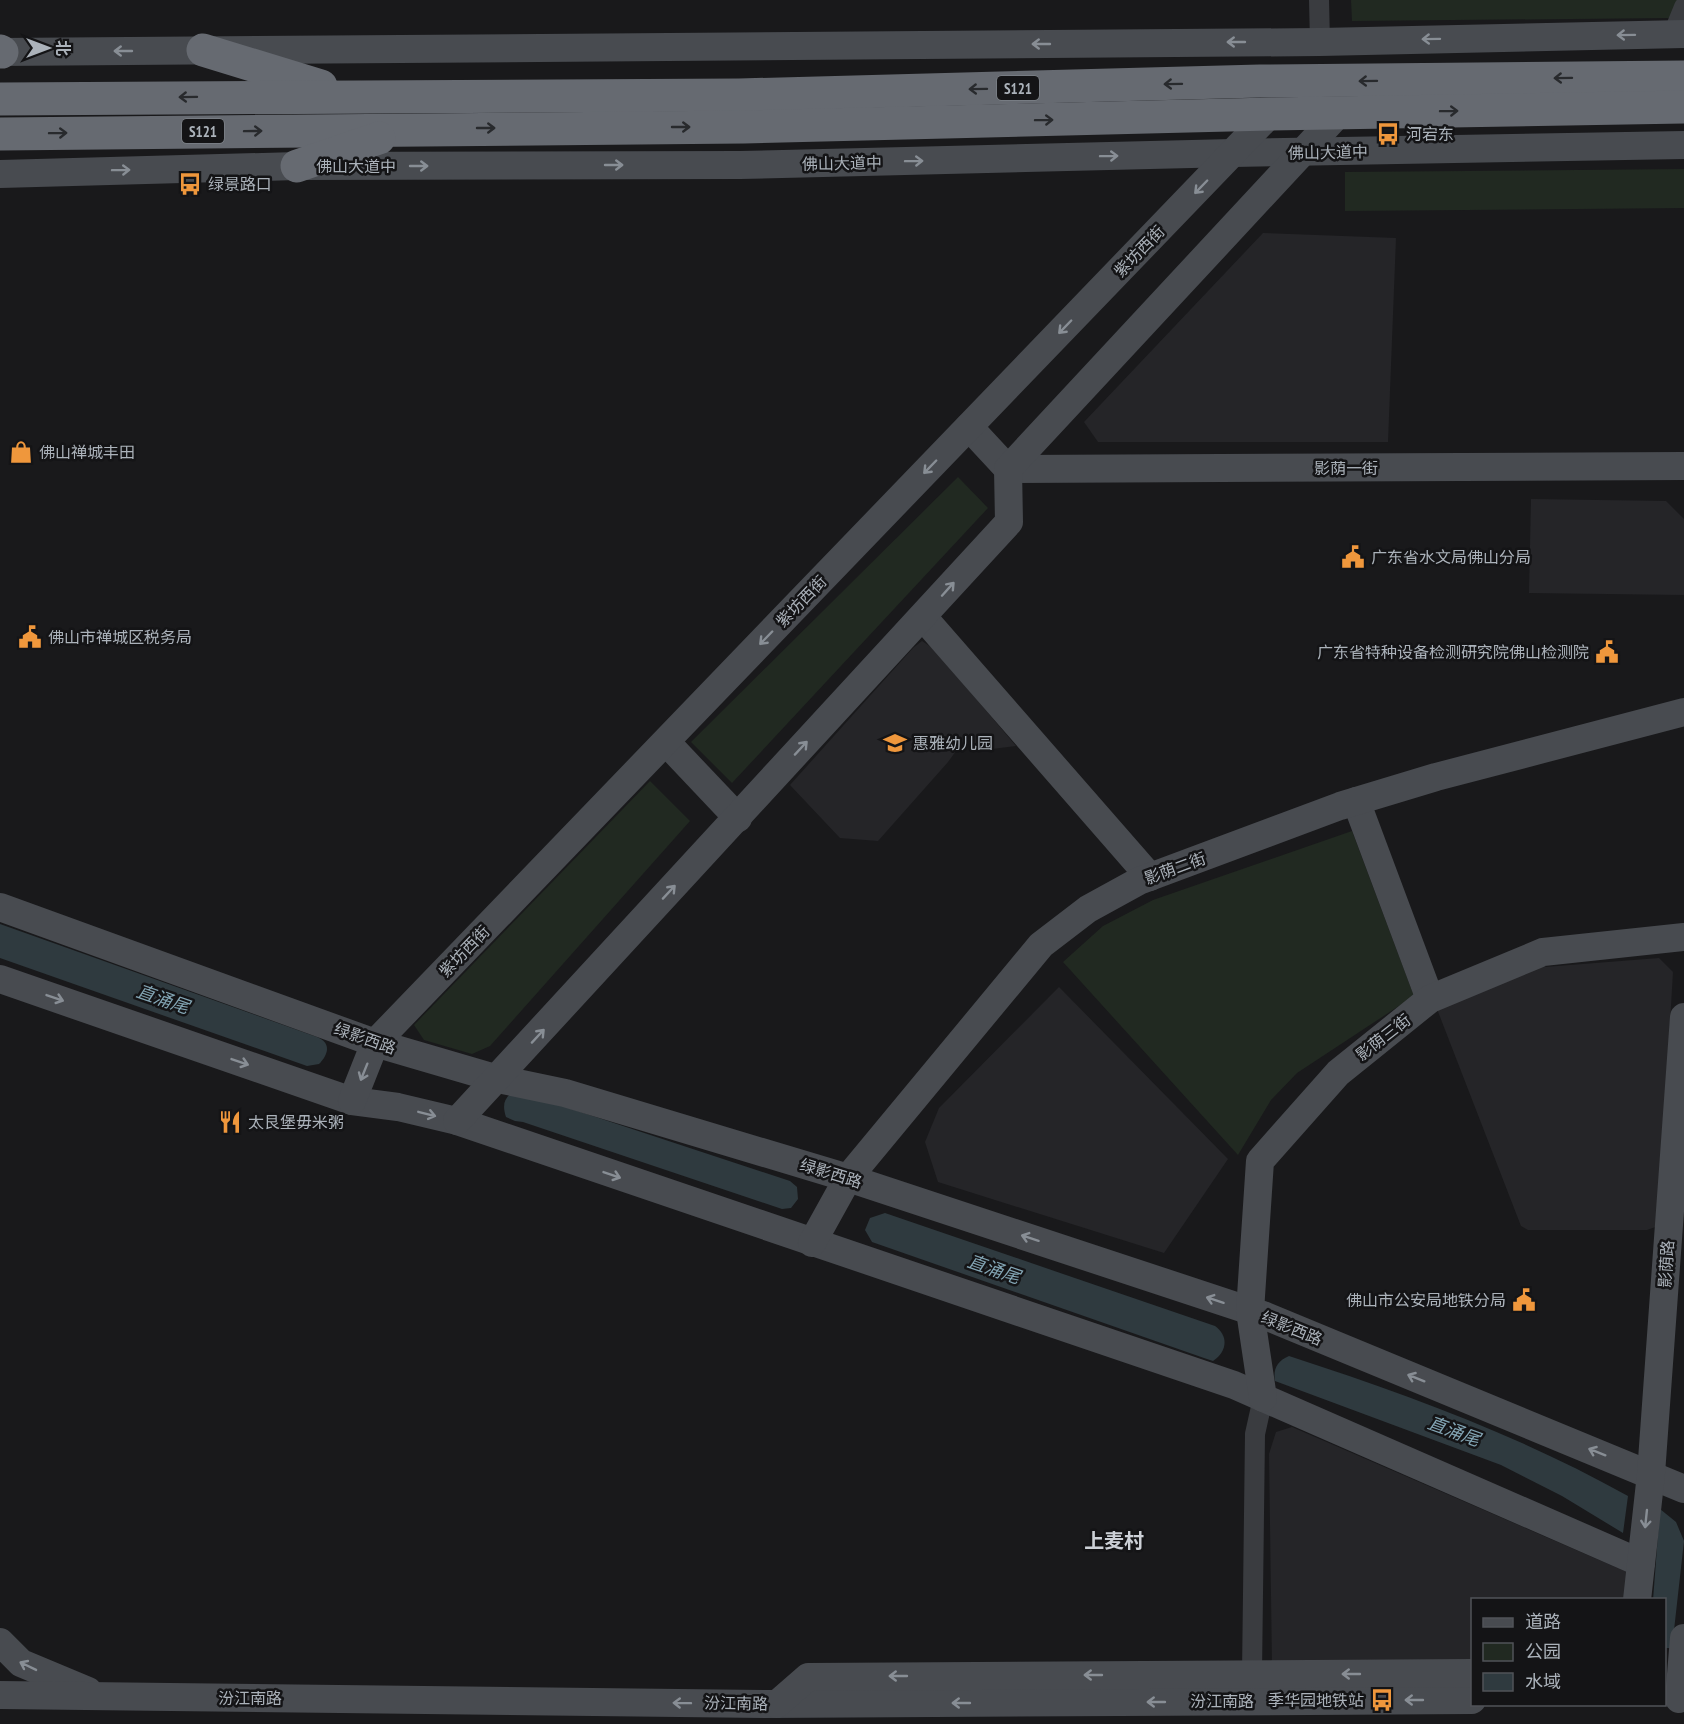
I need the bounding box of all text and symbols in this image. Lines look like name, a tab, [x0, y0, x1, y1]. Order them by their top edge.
north arrow	[18, 18, 78, 78]
one-way arrow	[1616, 30, 1636, 41]
one-way arrow	[1421, 34, 1441, 45]
one-way arrow	[1226, 36, 1246, 48]
one-way arrow	[1031, 38, 1051, 50]
text: 北	[53, 40, 73, 56]
one-way arrow	[114, 45, 134, 57]
one-way arrow	[1553, 72, 1573, 84]
one-way arrow	[1358, 75, 1378, 87]
road number: S121	[997, 76, 1039, 100]
one-way arrow	[1163, 78, 1183, 89]
one-way arrow	[968, 83, 988, 94]
one-way arrow	[178, 91, 198, 103]
one-way arrow	[1438, 105, 1458, 117]
one-way arrow	[1033, 114, 1053, 125]
road number: S121	[182, 119, 224, 143]
one-way arrow	[670, 121, 690, 133]
bus stop icon: 河宕东	[1375, 121, 1401, 147]
one-way arrow	[475, 123, 495, 134]
place label: 河宕东	[1406, 124, 1454, 144]
one-way arrow	[243, 125, 263, 137]
one-way arrow	[48, 127, 68, 139]
street label: 佛山大道中	[1288, 141, 1368, 163]
one-way arrow	[1098, 150, 1118, 162]
street label: 佛山大道中	[802, 152, 882, 174]
one-way arrow	[903, 155, 923, 167]
street label: 佛山大道中	[316, 156, 396, 176]
one-way arrow	[603, 159, 623, 171]
one-way arrow	[408, 160, 428, 172]
one-way arrow	[111, 164, 131, 176]
bus stop icon: 绿景路口	[177, 171, 203, 197]
place label: 绿景路口	[208, 174, 272, 194]
one-way arrow	[1193, 179, 1208, 194]
street label: 紫坊西街	[1110, 221, 1168, 281]
one-way arrow	[1059, 319, 1073, 334]
shop icon: 佛山禅城丰田	[8, 439, 34, 465]
place label: 佛山禅城丰田	[39, 442, 135, 462]
street label: 影荫一街	[1314, 458, 1378, 478]
one-way arrow	[923, 460, 937, 475]
public building icon: 广东省水文局佛山分局	[1340, 544, 1366, 570]
place label: 广东省水文局佛山分局	[1371, 547, 1531, 567]
street label: 紫坊西街	[772, 571, 830, 631]
one-way arrow	[940, 582, 955, 597]
public building icon: 佛山市禅城区税务局	[17, 624, 43, 650]
place label: 佛山市禅城区税务局	[48, 627, 192, 647]
one-way arrow	[758, 631, 773, 646]
public building icon: 广东省特种设备检测研究院佛山检测院	[1594, 639, 1620, 665]
place label: 广东省特种设备检测研究院佛山检测院	[1317, 642, 1589, 662]
school or university icon: 惠雅幼儿园	[882, 730, 908, 756]
place label: 惠雅幼儿园	[913, 733, 993, 753]
one-way arrow	[794, 741, 809, 756]
street label: 影荫二街	[1142, 848, 1208, 888]
one-way arrow	[662, 885, 676, 900]
street label: 紫坊西街	[435, 921, 493, 981]
water label: 直涌尾	[134, 979, 194, 1019]
one-way arrow	[45, 994, 64, 1005]
street label: 影荫三街	[1352, 1009, 1414, 1065]
street label: 绿影西路	[331, 1018, 399, 1058]
one-way arrow	[530, 1028, 545, 1043]
one-way arrow	[230, 1057, 249, 1068]
one-way arrow	[358, 1062, 369, 1081]
one-way arrow	[417, 1108, 436, 1120]
restaurant icon: 太艮堡毋米粥	[217, 1109, 243, 1135]
place label: 太艮堡毋米粥	[248, 1112, 344, 1132]
street label: 绿影西路	[797, 1154, 865, 1192]
one-way arrow	[602, 1170, 621, 1181]
one-way arrow	[1021, 1232, 1040, 1243]
street label: 影荫路	[1654, 1239, 1678, 1289]
water label: 直涌尾	[965, 1249, 1025, 1289]
public building icon: 佛山市公安局地铁分局	[1511, 1287, 1537, 1313]
place label: 佛山市公安局地铁分局	[1346, 1290, 1506, 1310]
one-way arrow	[1206, 1293, 1225, 1304]
street label: 绿影西路	[1259, 1307, 1325, 1349]
one-way arrow	[1407, 1372, 1426, 1383]
water label: 直涌尾	[1425, 1411, 1485, 1452]
one-way arrow	[1588, 1446, 1606, 1457]
one-way arrow	[1640, 1508, 1651, 1528]
district label: 上麦村	[1084, 1528, 1144, 1554]
legend	[1471, 1598, 1666, 1706]
text: 道路	[1525, 1610, 1561, 1633]
text: 公园	[1525, 1640, 1561, 1663]
one-way arrow	[19, 1659, 37, 1671]
one-way arrow	[1342, 1668, 1362, 1680]
one-way arrow	[1084, 1669, 1104, 1681]
one-way arrow	[889, 1670, 909, 1682]
text: 水域	[1525, 1670, 1561, 1693]
bus stop icon: 季华园地铁站	[1369, 1687, 1395, 1713]
street label: 汾江南路	[218, 1688, 282, 1708]
place label: 季华园地铁站	[1268, 1690, 1364, 1710]
street label: 汾江南路	[1190, 1691, 1254, 1711]
street label: 汾江南路	[704, 1692, 768, 1714]
one-way arrow	[1405, 1694, 1425, 1706]
one-way arrow	[1147, 1696, 1167, 1708]
one-way arrow	[673, 1697, 693, 1709]
one-way arrow	[952, 1697, 972, 1709]

